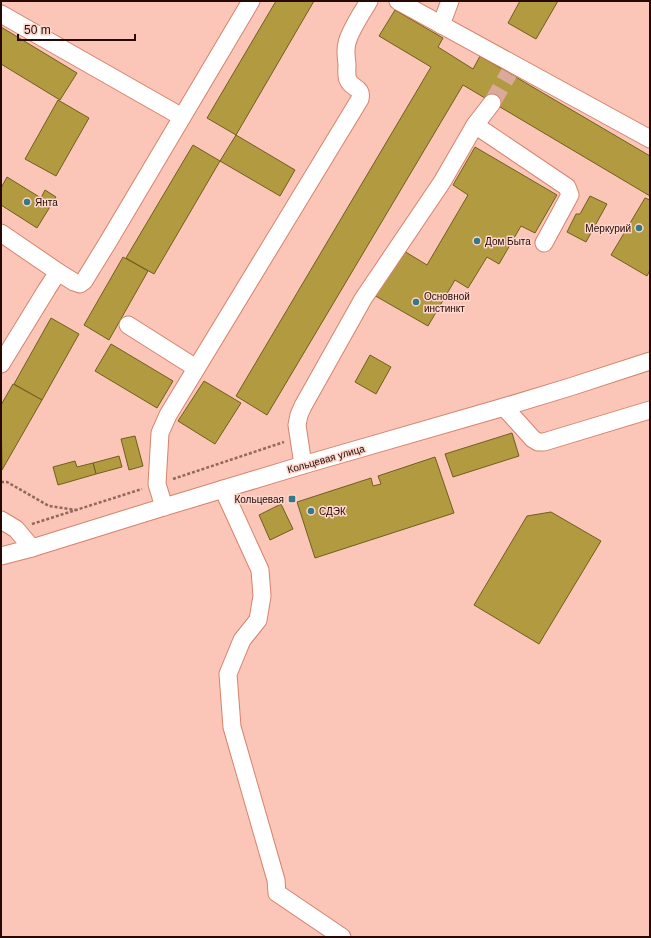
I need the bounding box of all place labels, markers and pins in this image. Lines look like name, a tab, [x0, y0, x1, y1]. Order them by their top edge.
marker: Янта	[22, 197, 32, 207]
place label: Янта	[35, 197, 58, 208]
place label: Меркурий	[585, 223, 631, 234]
marker: Меркурий	[634, 223, 644, 233]
marker: Дом Быта	[472, 236, 482, 246]
place label: Дом Быта	[485, 236, 531, 247]
place label: Основной инстинкт	[424, 291, 470, 314]
marker: Основной инстинкт	[411, 297, 421, 307]
place label: Кольцевая	[234, 494, 284, 505]
marker: Кольцевая	[287, 494, 297, 504]
marker: СДЭК	[306, 506, 316, 516]
place label: СДЭК	[319, 506, 346, 517]

